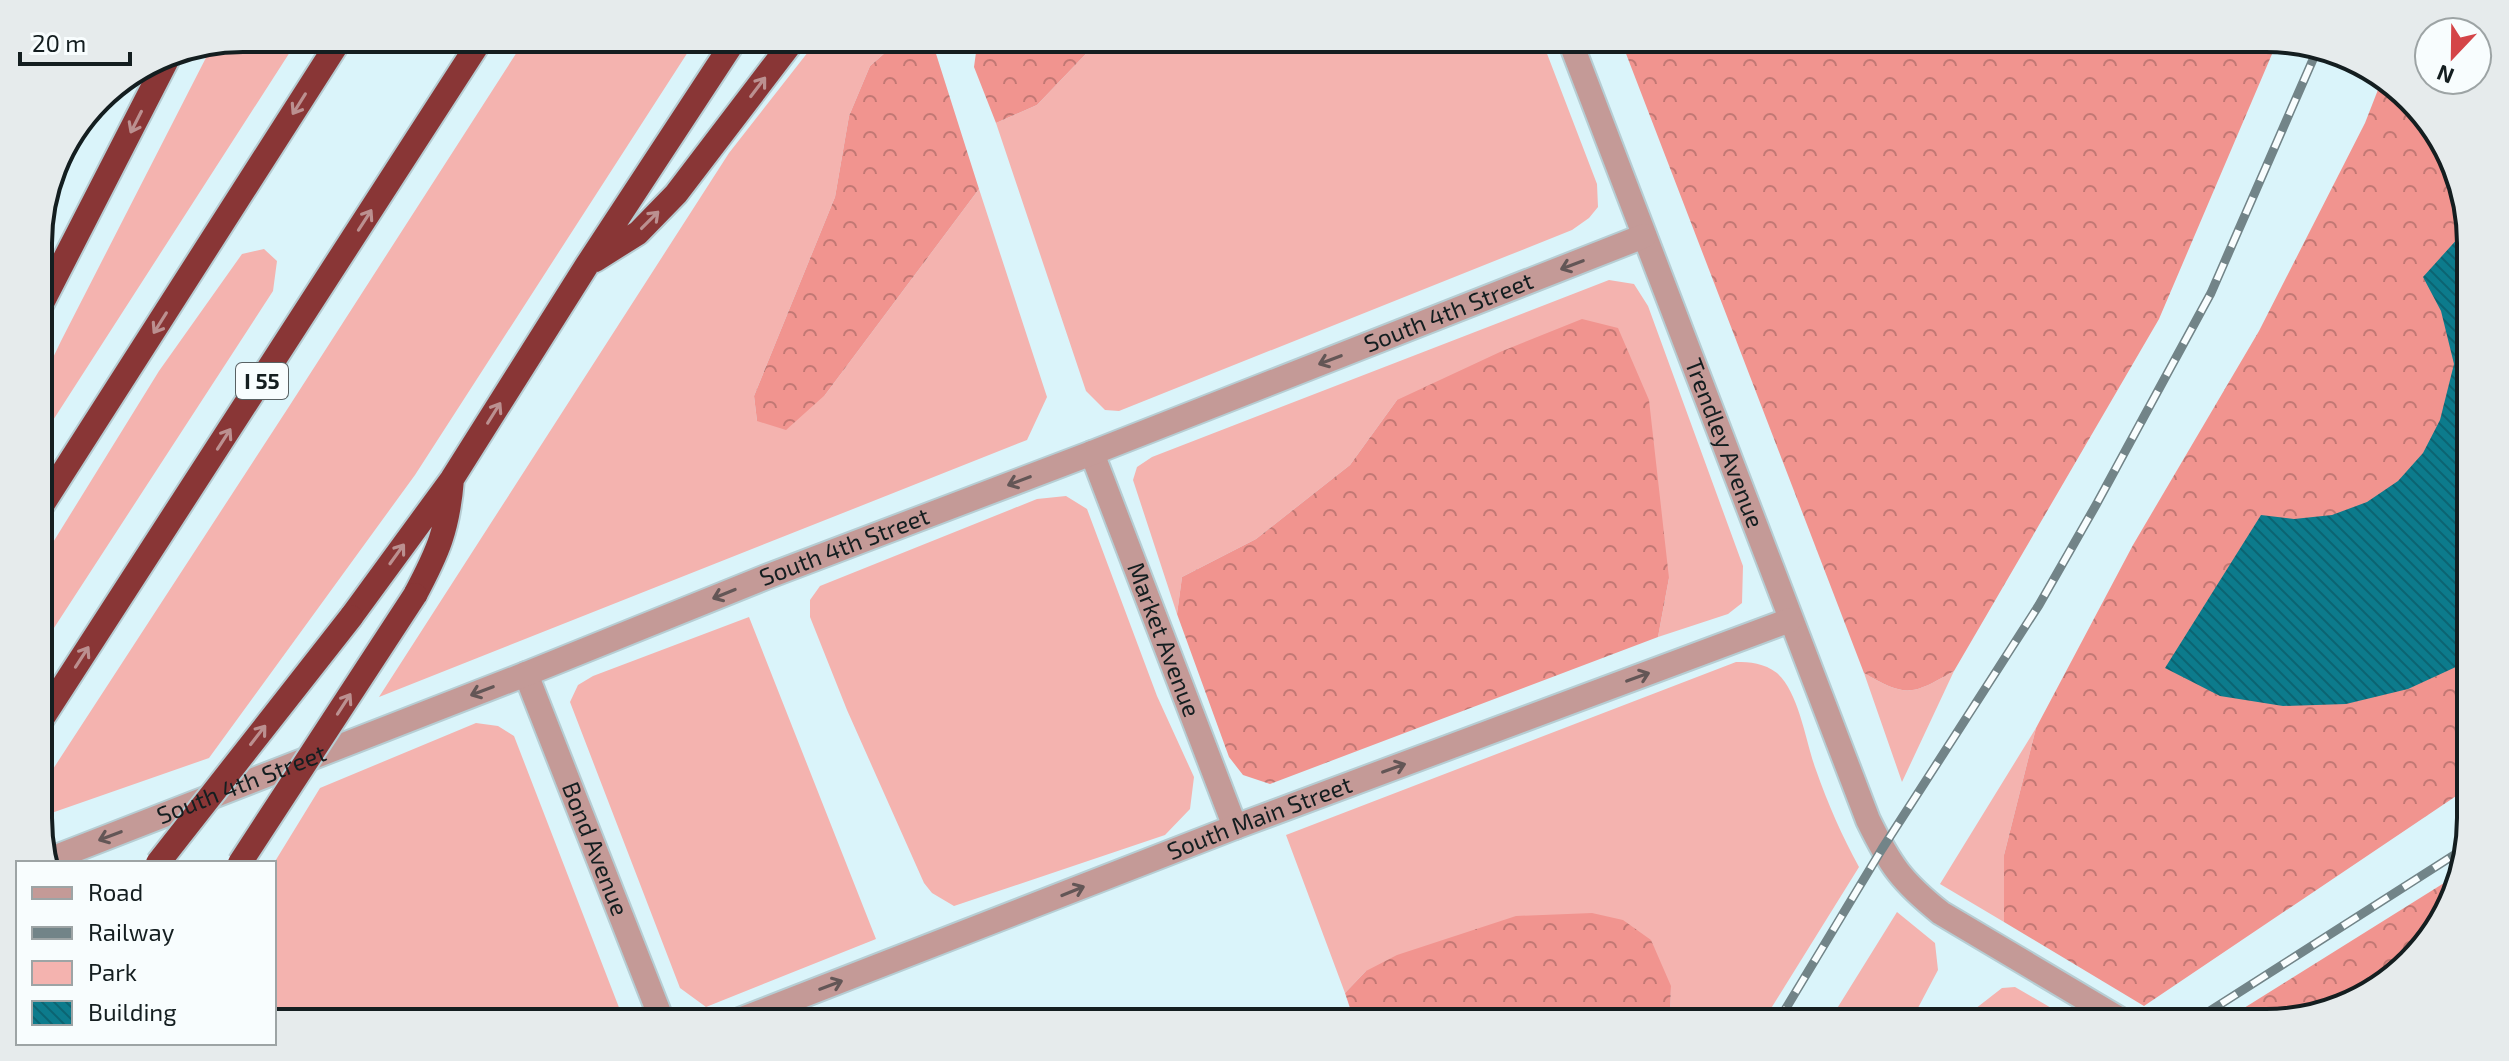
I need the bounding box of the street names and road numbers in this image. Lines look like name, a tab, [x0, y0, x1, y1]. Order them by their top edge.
street label: South 4th Street	[1359, 265, 1537, 358]
street label: Trendley Avenue	[1680, 354, 1771, 532]
road number: I 55	[236, 363, 288, 399]
street label: South 4th Street	[755, 500, 933, 591]
street label: Market Avenue	[1122, 558, 1207, 721]
street label: South 4th Street	[152, 737, 330, 829]
street label: South Main Street	[1162, 769, 1356, 865]
street label: Bond Avenue	[557, 777, 635, 920]

